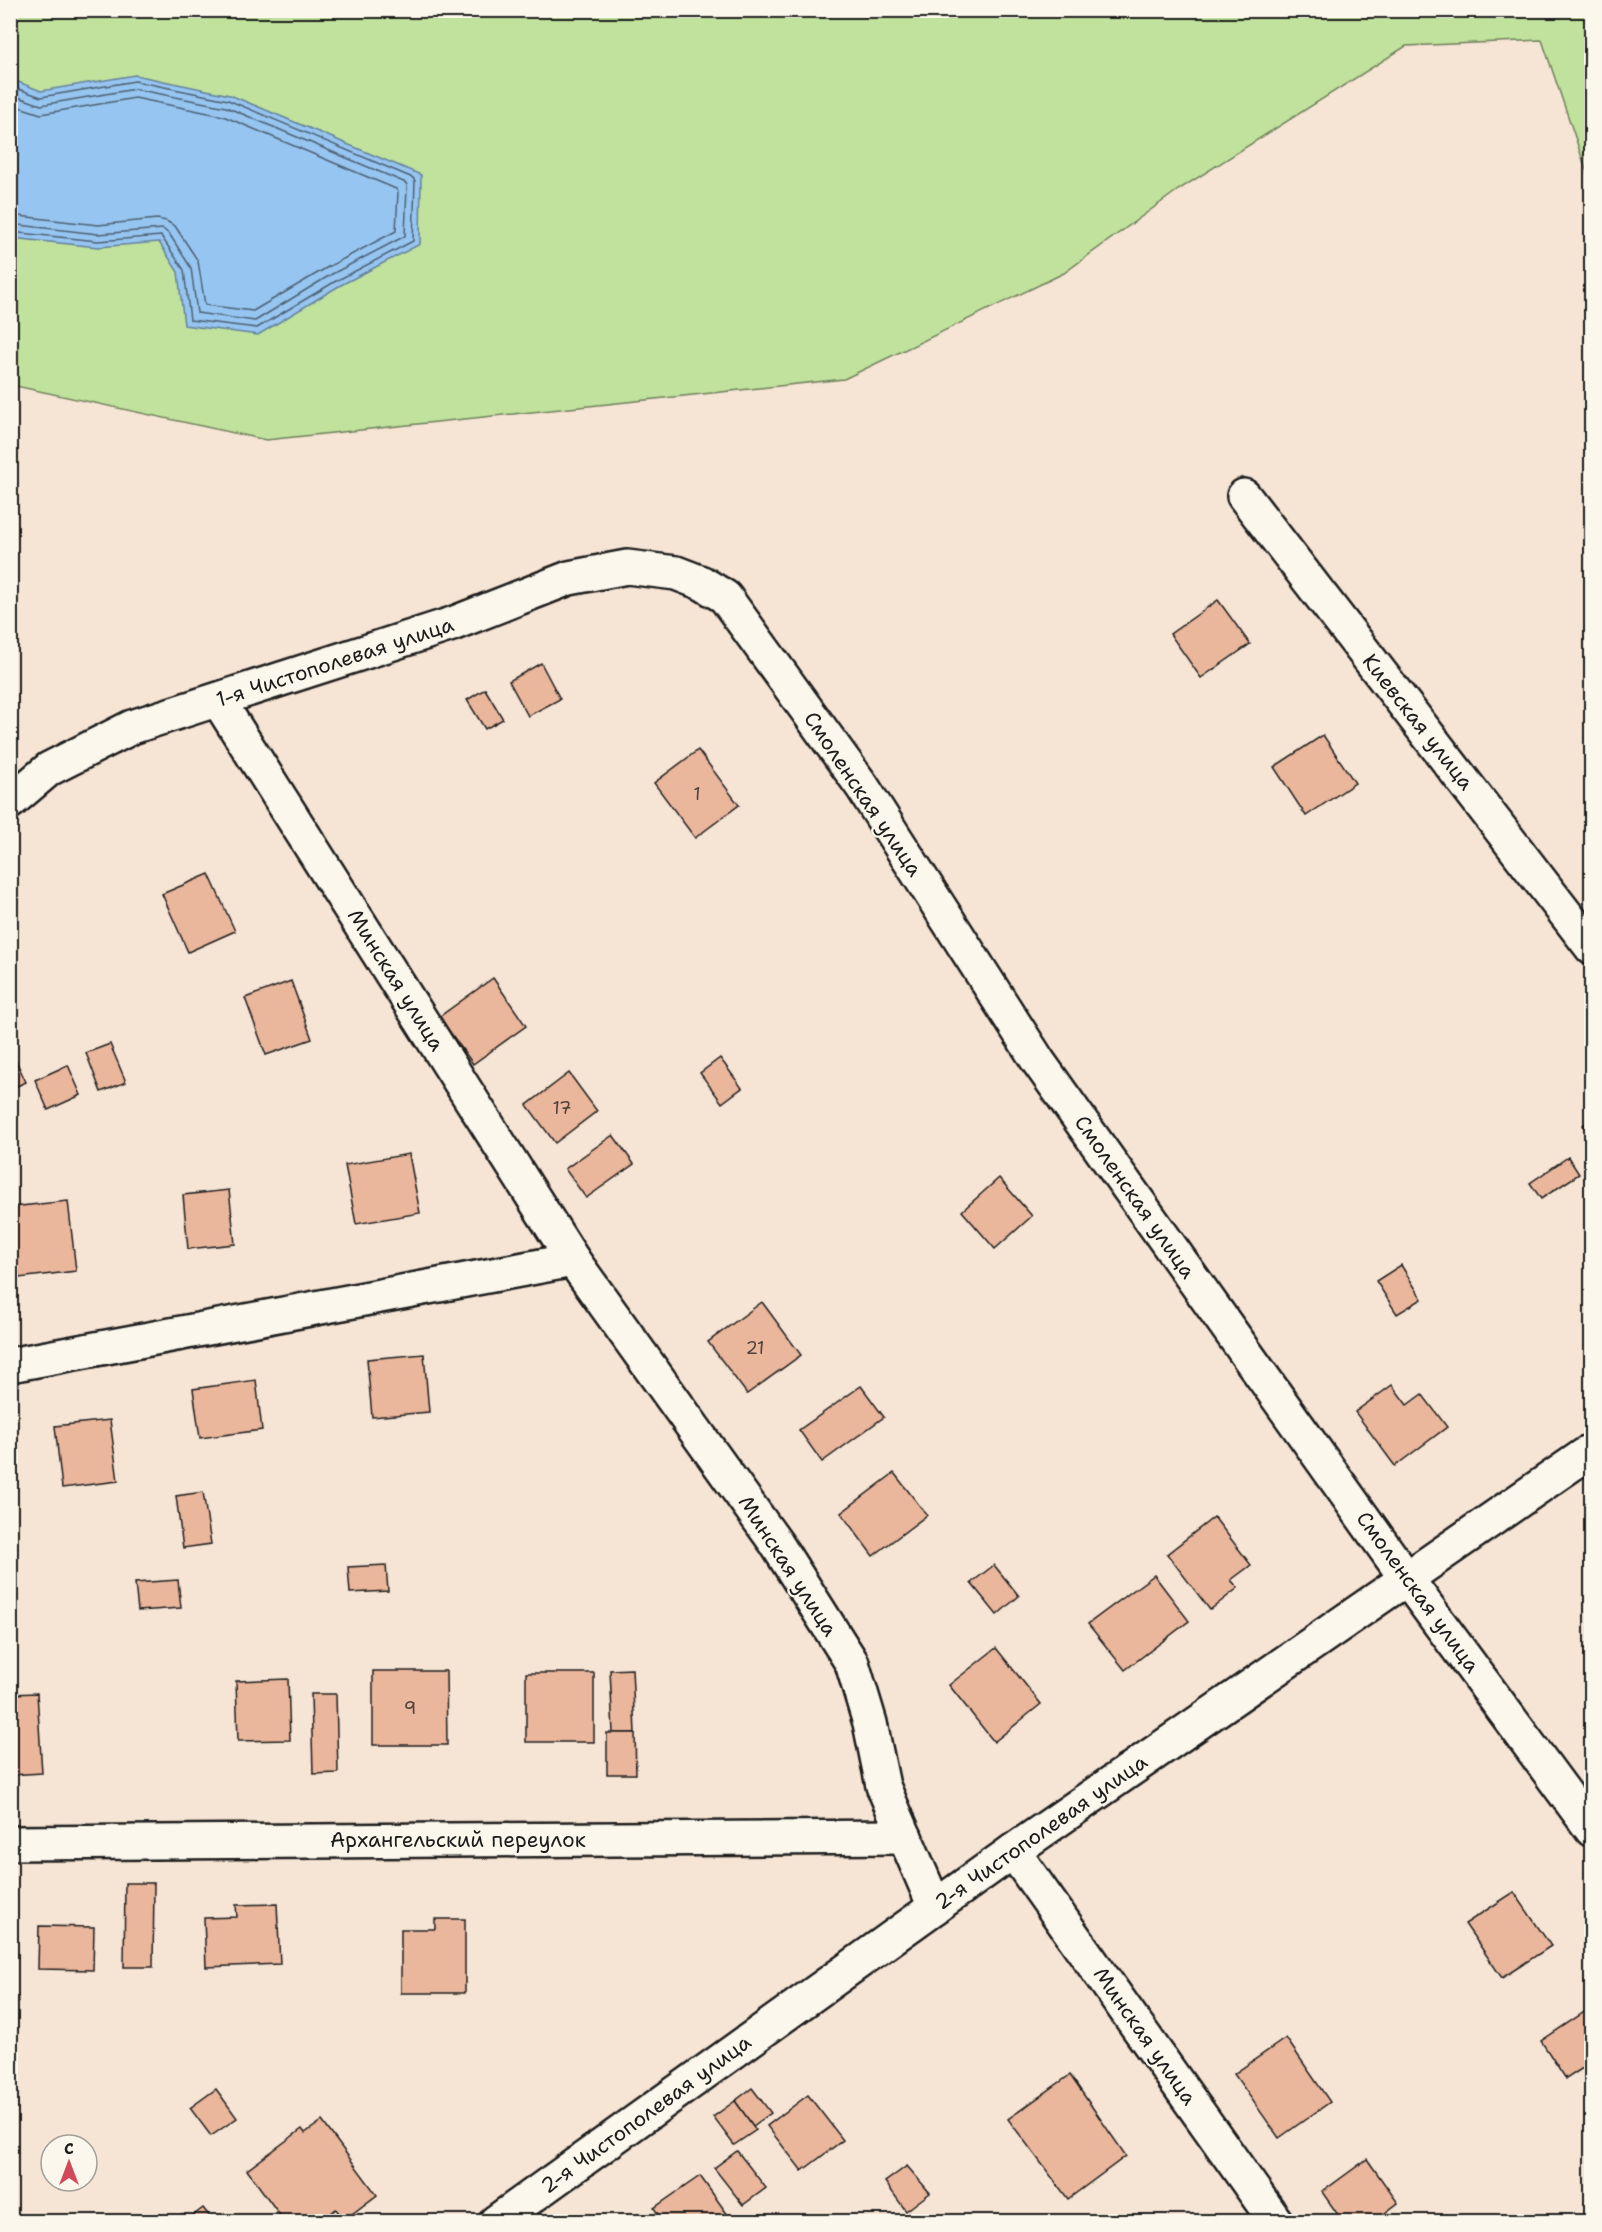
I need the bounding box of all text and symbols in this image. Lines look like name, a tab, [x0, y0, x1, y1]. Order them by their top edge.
street label: 1-я Чистополевая улица	[213, 610, 457, 714]
street label: Киевская улица	[1356, 648, 1480, 796]
street label: Смоленская улица	[797, 706, 929, 882]
house number: 1	[693, 782, 701, 806]
street label: Минская улица	[341, 904, 451, 1056]
house number: 17	[552, 1096, 572, 1120]
street label: Смоленская улица	[1068, 1110, 1202, 1284]
house number: 21	[745, 1336, 765, 1360]
street label: Минская улица	[732, 1490, 844, 1642]
street label: Смоленская улица	[1350, 1506, 1486, 1678]
house number: 9	[404, 1696, 416, 1720]
street label: 2-я Чистополевая улица	[929, 1748, 1153, 1916]
street label: Архангельский переулок	[330, 1826, 586, 1854]
street label: Минская улица	[1087, 1961, 1203, 2111]
street label: 2-я Чистополевая улица	[535, 2028, 757, 2200]
north arrow	[39, 2133, 99, 2193]
text: С	[64, 2138, 74, 2159]

